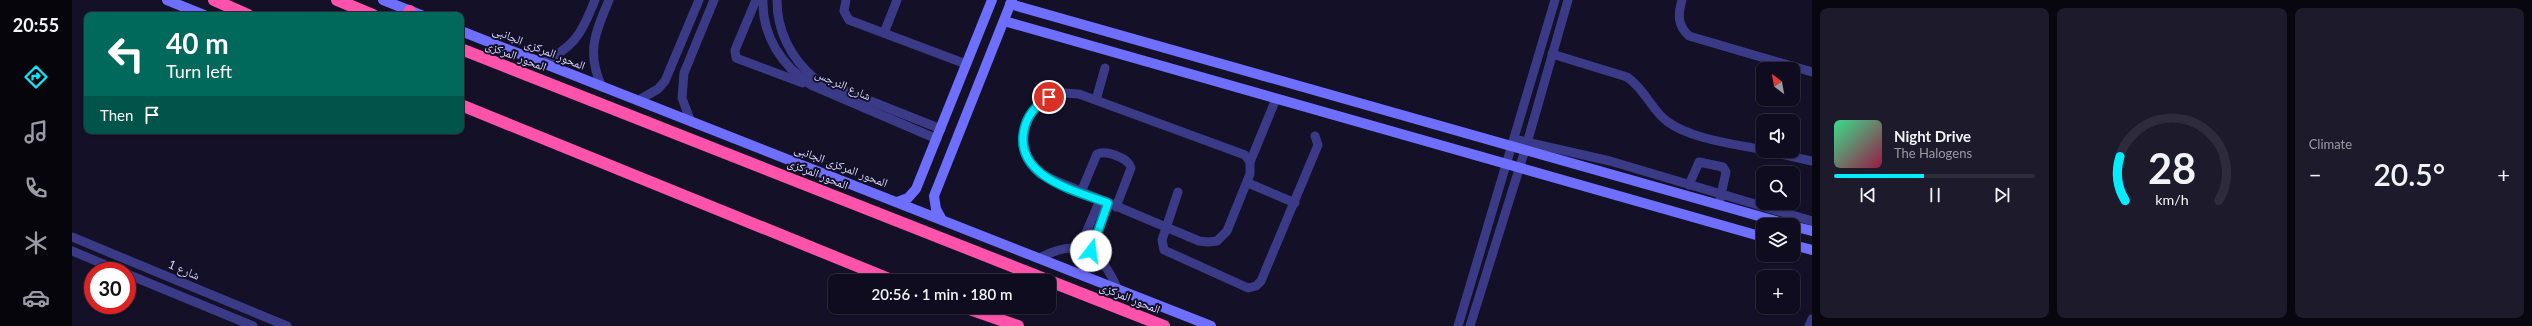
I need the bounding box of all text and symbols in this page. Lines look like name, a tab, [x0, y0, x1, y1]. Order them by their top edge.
text: 20:55	[13, 14, 59, 36]
street label: المحور المركزى الجانبى	[491, 23, 587, 73]
text: 40 m	[166, 26, 229, 60]
icon: left	[100, 28, 152, 80]
street label: المحور المركزى	[483, 38, 549, 74]
text: Turn left	[166, 60, 232, 82]
north arrow	[1756, 62, 1800, 106]
map controls	[1756, 62, 1800, 314]
icon: directions	[22, 63, 50, 91]
street label: شارع النرجس	[813, 66, 874, 104]
pin	[1032, 80, 1066, 114]
icon: arrive	[1038, 86, 1060, 108]
icon: arrive	[141, 104, 163, 126]
text: Then	[100, 106, 133, 124]
button: sound	[1756, 114, 1800, 158]
icon: music	[22, 118, 50, 146]
text: Night Drive	[1894, 127, 1971, 145]
text: Climate	[2309, 136, 2352, 152]
street label: المحور المركزى الجانبى	[792, 142, 890, 190]
text: 28	[2148, 143, 2196, 193]
text: The Halogens	[1894, 145, 1972, 161]
street label: المحور المركزى	[786, 155, 850, 193]
text: 20.5°	[2373, 156, 2445, 192]
text: −	[2309, 161, 2321, 188]
text: +	[2497, 161, 2510, 188]
button: search	[1756, 166, 1800, 210]
icon: phone	[22, 174, 50, 202]
icon: previous	[1857, 184, 1879, 206]
icon: pause	[1924, 184, 1946, 206]
icon: next	[1991, 184, 2013, 206]
text: km/h	[2155, 191, 2189, 208]
button: layers	[1756, 218, 1800, 262]
icon: climate	[22, 229, 50, 257]
position arrow	[1070, 230, 1112, 272]
street label: شارع 1	[166, 256, 202, 284]
speed limit sign: 30	[84, 262, 136, 314]
button: +	[1756, 270, 1800, 314]
street label: المحور المركزى	[1098, 279, 1163, 317]
icon: car	[22, 284, 50, 312]
text: 20:56 · 1 min · 180 m	[872, 285, 1012, 303]

